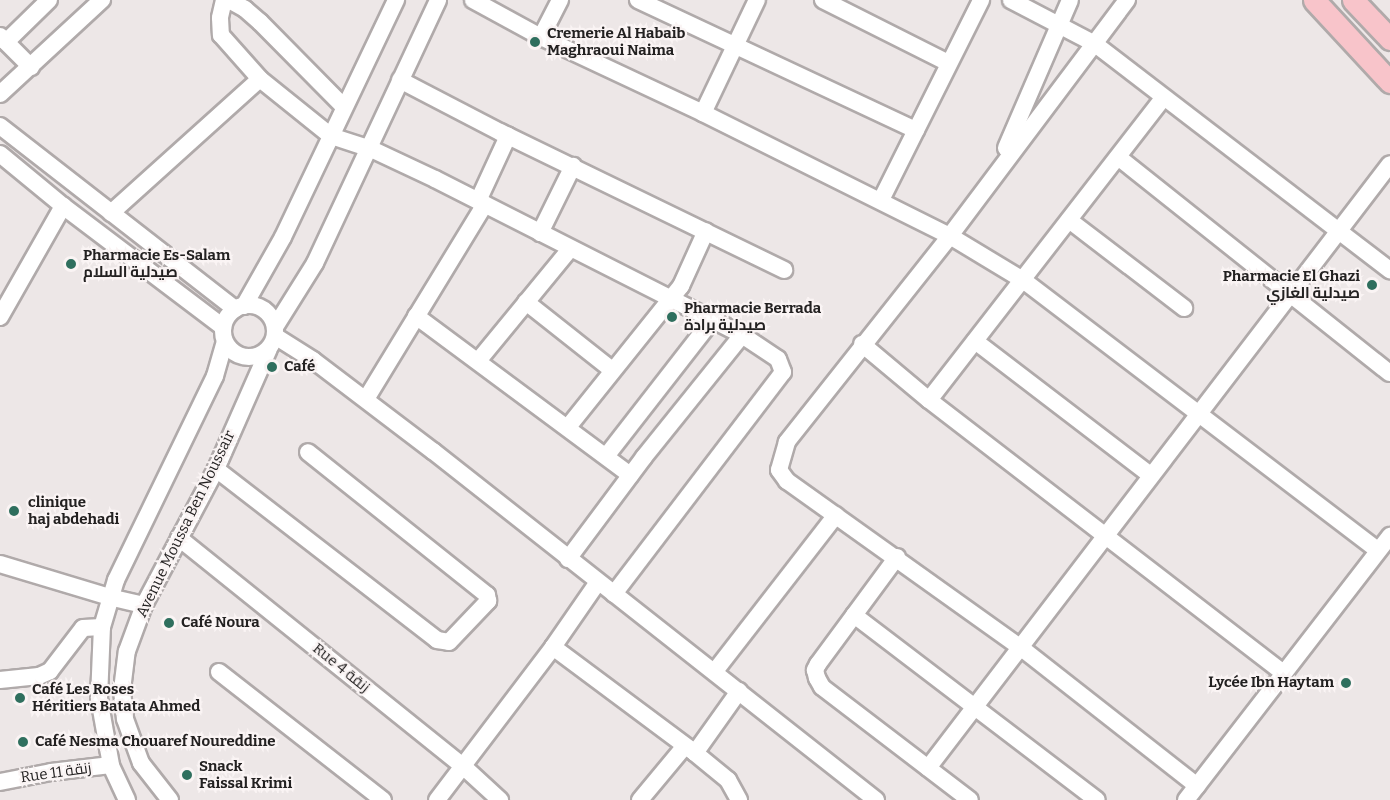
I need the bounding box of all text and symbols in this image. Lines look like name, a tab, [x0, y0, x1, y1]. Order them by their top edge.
place label: Cremerie Al Habaib Maghraoui Naima	[547, 24, 685, 59]
marker: Cremerie Al Habaib Maghraoui Naima	[528, 35, 542, 49]
place label: Pharmacie Es-Salam صيدلية السلام	[83, 246, 230, 281]
marker: Pharmacie Es-Salam صيدلية السلام	[64, 257, 78, 271]
place label: Pharmacie El Ghazi صيدلية الغازي	[1223, 267, 1360, 302]
marker: Pharmacie El Ghazi صيدلية الغازي	[1365, 278, 1379, 292]
place label: Pharmacie Berrada صيدلية برادة	[684, 299, 821, 334]
marker: Pharmacie Berrada صيدلية برادة	[665, 310, 679, 324]
place label: Café	[284, 358, 315, 376]
marker: Café	[265, 360, 279, 374]
street label: Avenue Moussa Ben Noussair	[133, 428, 239, 620]
place label: clinique haj abdehadi	[28, 493, 119, 528]
marker: clinique haj abdehadi	[5, 502, 23, 520]
place label: Café Noura	[181, 614, 260, 632]
marker: Café Noura	[162, 616, 176, 630]
street label: Rue 4 زنقة	[309, 640, 373, 696]
place label: Lycée Ibn Haytam	[1208, 674, 1334, 692]
marker: Lycée Ibn Haytam	[1339, 676, 1353, 690]
place label: Café Les Roses Héritiers Batata Ahmed	[32, 680, 200, 715]
marker: Café Les Roses Héritiers Batata Ahmed	[13, 691, 27, 705]
place label: Café Nesma Chouaref Noureddine	[35, 733, 276, 751]
marker: Café Nesma Chouaref Noureddine	[16, 735, 30, 749]
place label: Snack Faissal Krimi	[199, 757, 292, 792]
street label: Rue 11 زنقة	[19, 759, 93, 787]
marker: Snack Faissal Krimi	[180, 768, 194, 782]

